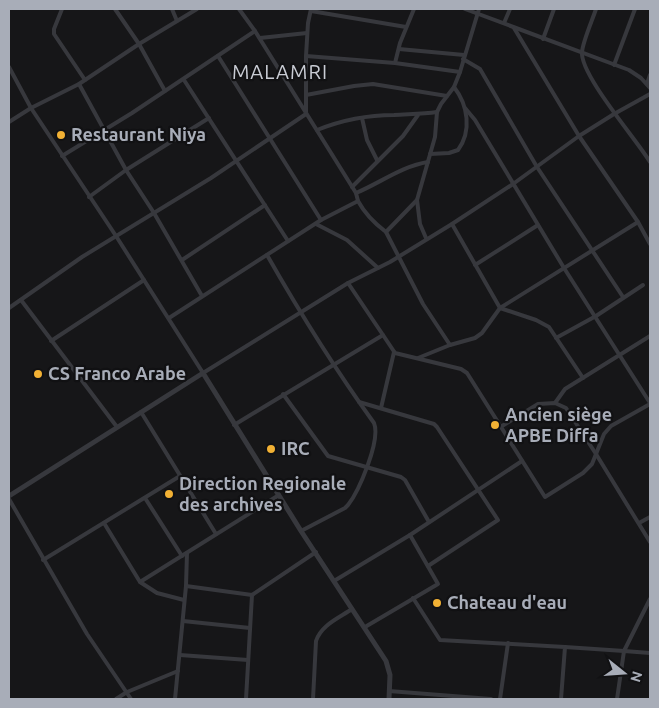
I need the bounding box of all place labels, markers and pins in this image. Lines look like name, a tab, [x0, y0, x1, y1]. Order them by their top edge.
place label: Restaurant Niya	[71, 124, 206, 144]
marker: Restaurant Niya	[55, 129, 67, 141]
place label: CS Franco Arabe	[48, 363, 186, 383]
marker: CS Franco Arabe	[32, 368, 44, 380]
place label: Ancien siège APBE Diffa	[505, 404, 612, 445]
marker: Ancien siège APBE Diffa	[489, 419, 501, 431]
place label: IRC	[281, 438, 310, 458]
marker: IRC	[265, 443, 277, 455]
place label: Direction Regionale des archives	[179, 473, 346, 514]
marker: Direction Regionale des archives	[163, 488, 175, 500]
place label: Chateau d'eau	[447, 592, 567, 612]
marker: Chateau d'eau	[431, 597, 443, 609]

